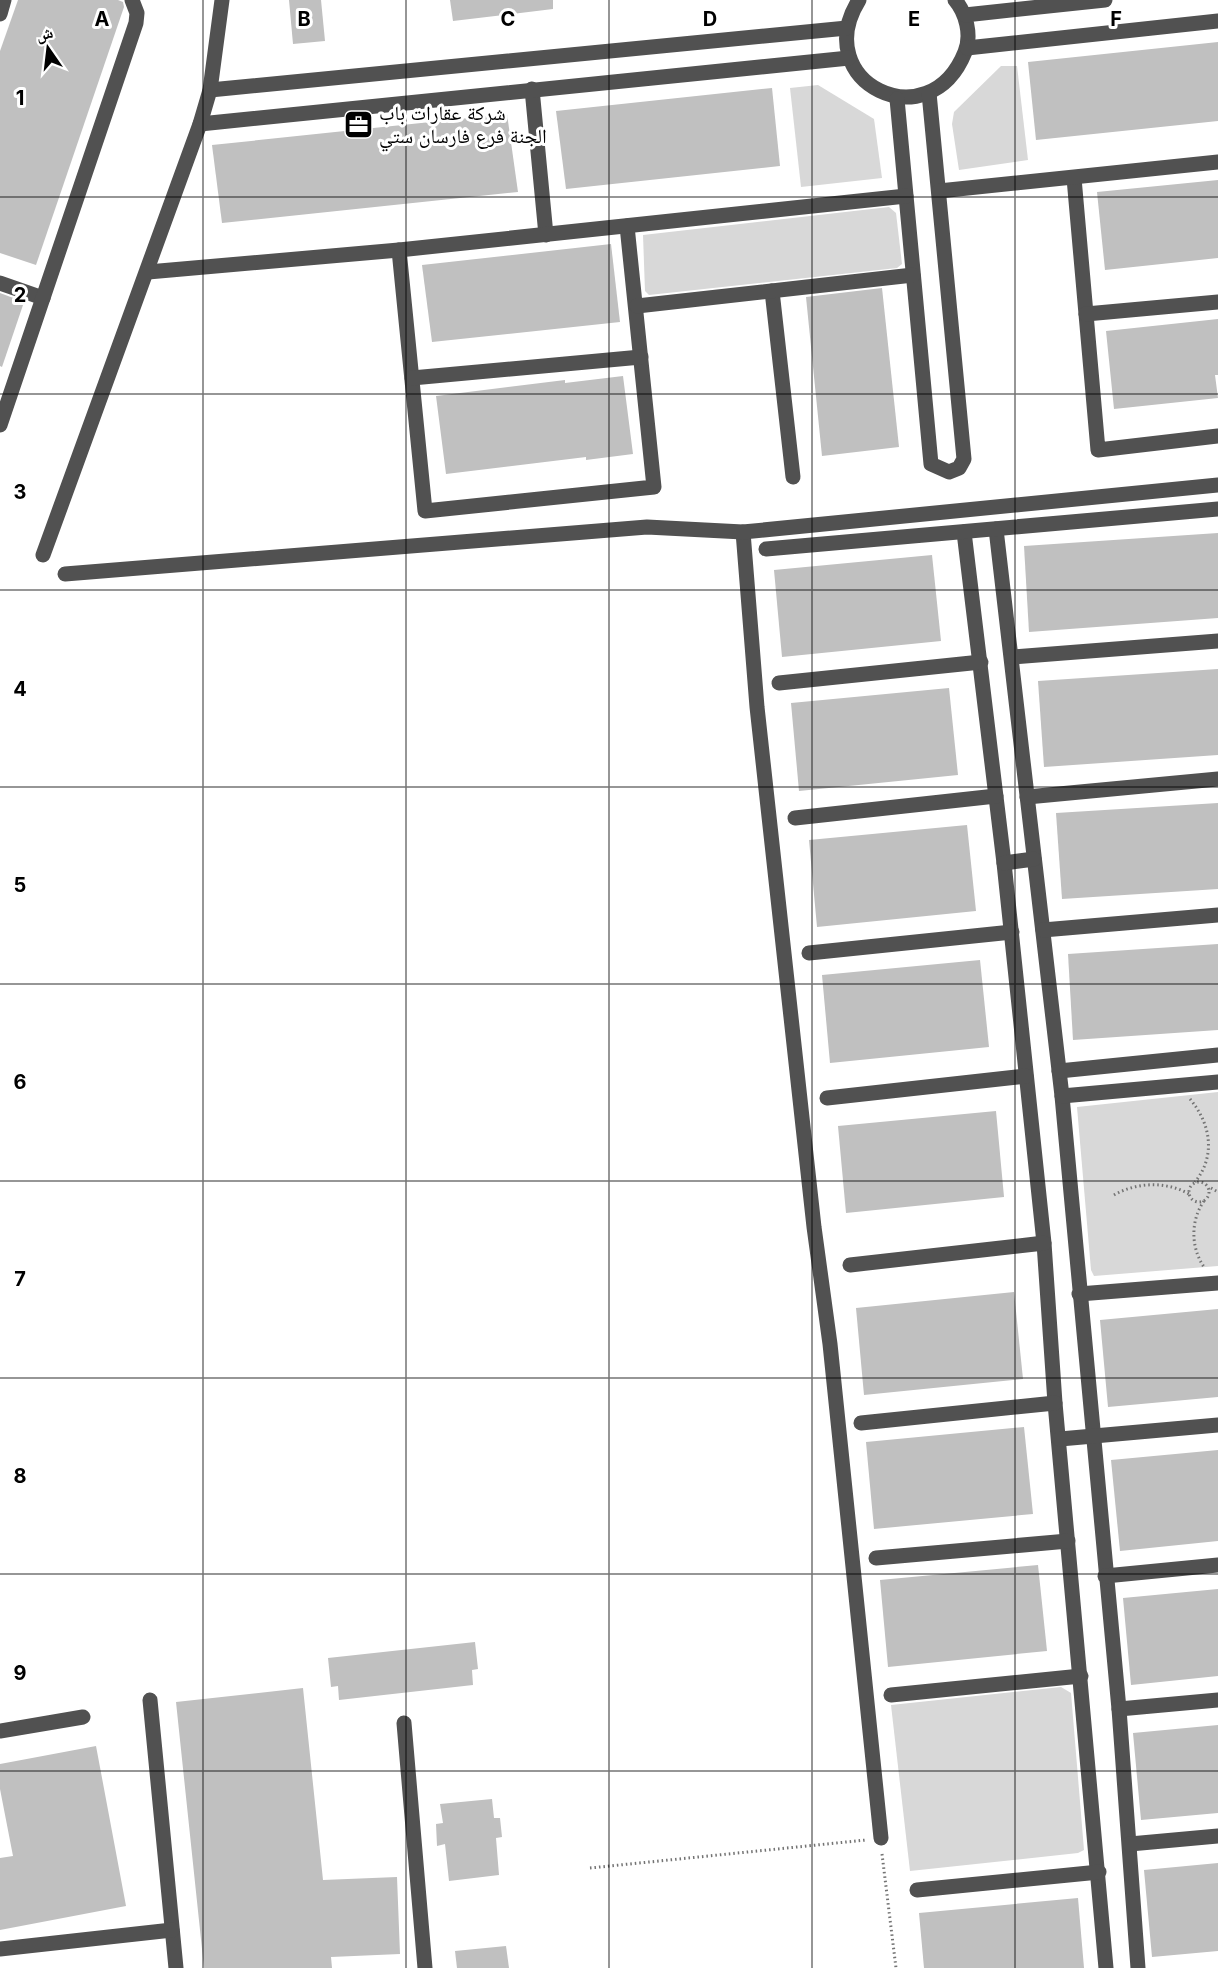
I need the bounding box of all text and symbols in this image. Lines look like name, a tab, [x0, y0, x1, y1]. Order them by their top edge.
text: A	[95, 7, 110, 31]
text: B	[297, 7, 311, 31]
text: C	[501, 7, 515, 31]
text: D	[703, 7, 717, 31]
text: E	[908, 7, 920, 31]
text: F	[1110, 7, 1122, 31]
north arrow	[18, 18, 78, 78]
text: ش	[34, 22, 55, 45]
text: 1	[16, 86, 24, 110]
place label: شرکة عقارات باب الجنة فرع فارسان ستي	[379, 101, 547, 152]
office icon: شرکة عقارات باب الجنة فرع فارسان ستي	[342, 109, 374, 141]
text: 2	[14, 283, 26, 307]
text: 3	[14, 480, 26, 504]
text: 4	[13, 677, 27, 701]
text: 5	[14, 873, 26, 897]
text: 6	[14, 1070, 27, 1094]
text: 7	[14, 1267, 26, 1291]
text: 8	[13, 1464, 27, 1488]
text: 9	[14, 1661, 27, 1685]

